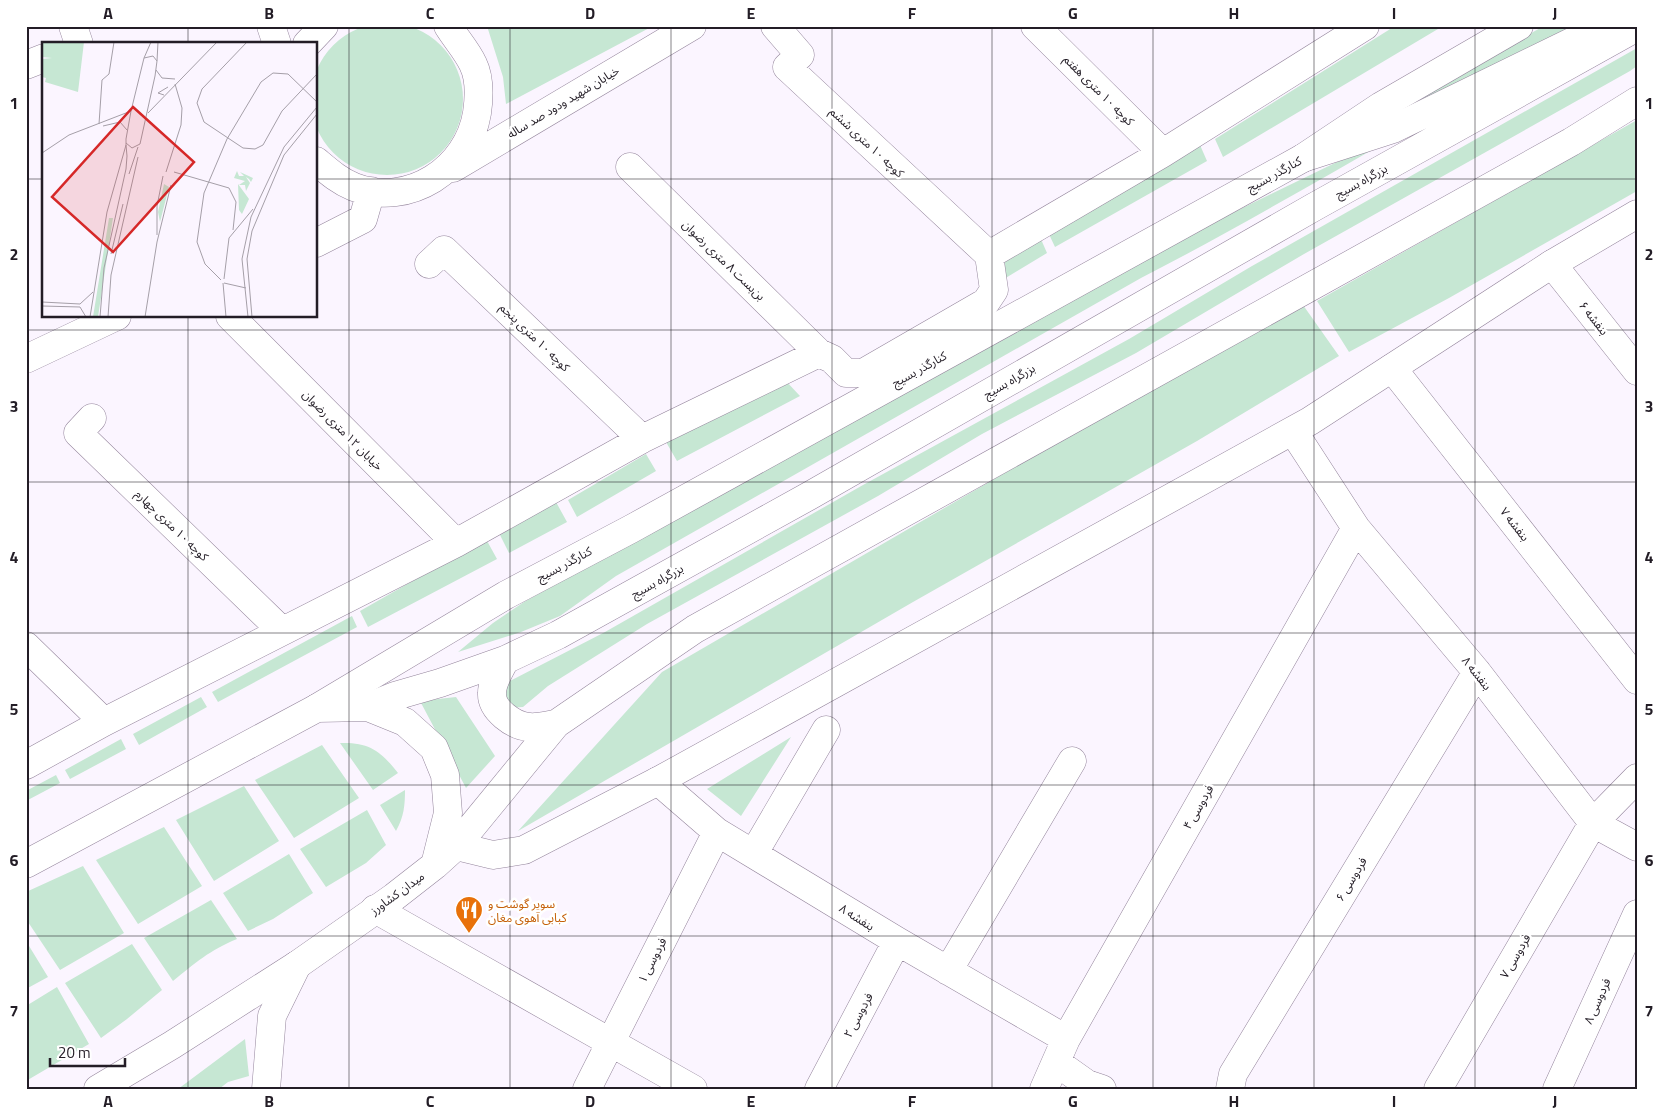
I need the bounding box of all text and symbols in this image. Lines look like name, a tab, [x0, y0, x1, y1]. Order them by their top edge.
text: A	[103, 1, 113, 25]
text: B	[264, 1, 274, 25]
text: C	[426, 1, 435, 25]
text: D	[585, 1, 595, 25]
text: E	[747, 1, 756, 25]
text: F	[908, 1, 917, 25]
text: G	[1068, 1, 1078, 25]
text: H	[1229, 1, 1239, 25]
text: I	[1392, 1, 1396, 25]
text: J	[1553, 1, 1557, 25]
inset map	[42, 42, 318, 318]
street label: کوچه ۱۰ متری هفتم	[1059, 50, 1140, 131]
street label: خیابان شهید ودود صد ساله	[503, 61, 623, 143]
text: 1	[10, 91, 18, 115]
text: 1	[1645, 91, 1653, 115]
street label: کوچه ۱۰ متری ششم	[825, 102, 909, 182]
street label: کنارگذر بسیج	[1243, 151, 1306, 197]
street label: بزرگراه بسیج	[1331, 159, 1391, 203]
street label: بن‌بست ۸ متری رضوان	[678, 215, 770, 305]
text: 2	[10, 242, 18, 266]
text: 2	[1645, 242, 1653, 266]
street label: بنفشه ۶	[1575, 297, 1613, 339]
street label: کوچه ۱۰ متری پنجم	[495, 298, 575, 376]
street label: کنارگذر بسیج	[888, 346, 951, 392]
street label: بزرگراه بسیج	[979, 358, 1039, 404]
street label: خیابان ۱۲ متری رضوان	[298, 385, 388, 475]
text: 3	[10, 394, 18, 418]
text: 3	[1645, 394, 1653, 418]
street label: کوچه ۱۰ متری چهارم	[131, 485, 214, 566]
street label: بنفشه ۷	[1496, 503, 1534, 545]
street label: کنارگذر بسیج	[533, 541, 596, 587]
text: 4	[10, 545, 19, 569]
text: 4	[1645, 545, 1654, 569]
street label: بزرگراه بسیج	[627, 559, 687, 603]
street label: بنفشه ۸	[1457, 652, 1497, 694]
text: 5	[10, 697, 19, 721]
text: 5	[1645, 697, 1654, 721]
street label: فردوسی ۴	[1178, 781, 1218, 833]
text: 6	[10, 848, 19, 872]
text: 6	[1645, 848, 1654, 872]
street label: فردوسی ۶	[1330, 853, 1372, 905]
street label: میدان کشاورز	[365, 867, 428, 920]
place label: سوپر گوشت و کبابی آهوی مغان	[488, 894, 568, 927]
restaurant icon: سوپر گوشت و کبابی آهوی مغان	[454, 895, 484, 934]
street label: بنفشه ۸	[835, 899, 879, 935]
street label: فردوسی ۷	[1495, 930, 1535, 982]
street label: فردوسی ۱	[633, 934, 671, 986]
street label: فردوسی ۸	[1578, 975, 1616, 1027]
street label: فردوسی ۲	[838, 989, 878, 1041]
text: 7	[10, 999, 18, 1023]
text: 7	[1645, 999, 1653, 1023]
scale bar	[50, 1035, 125, 1067]
text: 20 m	[58, 1041, 91, 1064]
text: A	[103, 1089, 113, 1113]
text: B	[264, 1089, 274, 1113]
text: C	[426, 1089, 435, 1113]
text: D	[585, 1089, 595, 1113]
text: E	[747, 1089, 756, 1113]
text: F	[908, 1089, 917, 1113]
text: G	[1068, 1089, 1078, 1113]
text: H	[1229, 1089, 1239, 1113]
text: I	[1392, 1089, 1396, 1113]
text: J	[1553, 1089, 1557, 1113]

